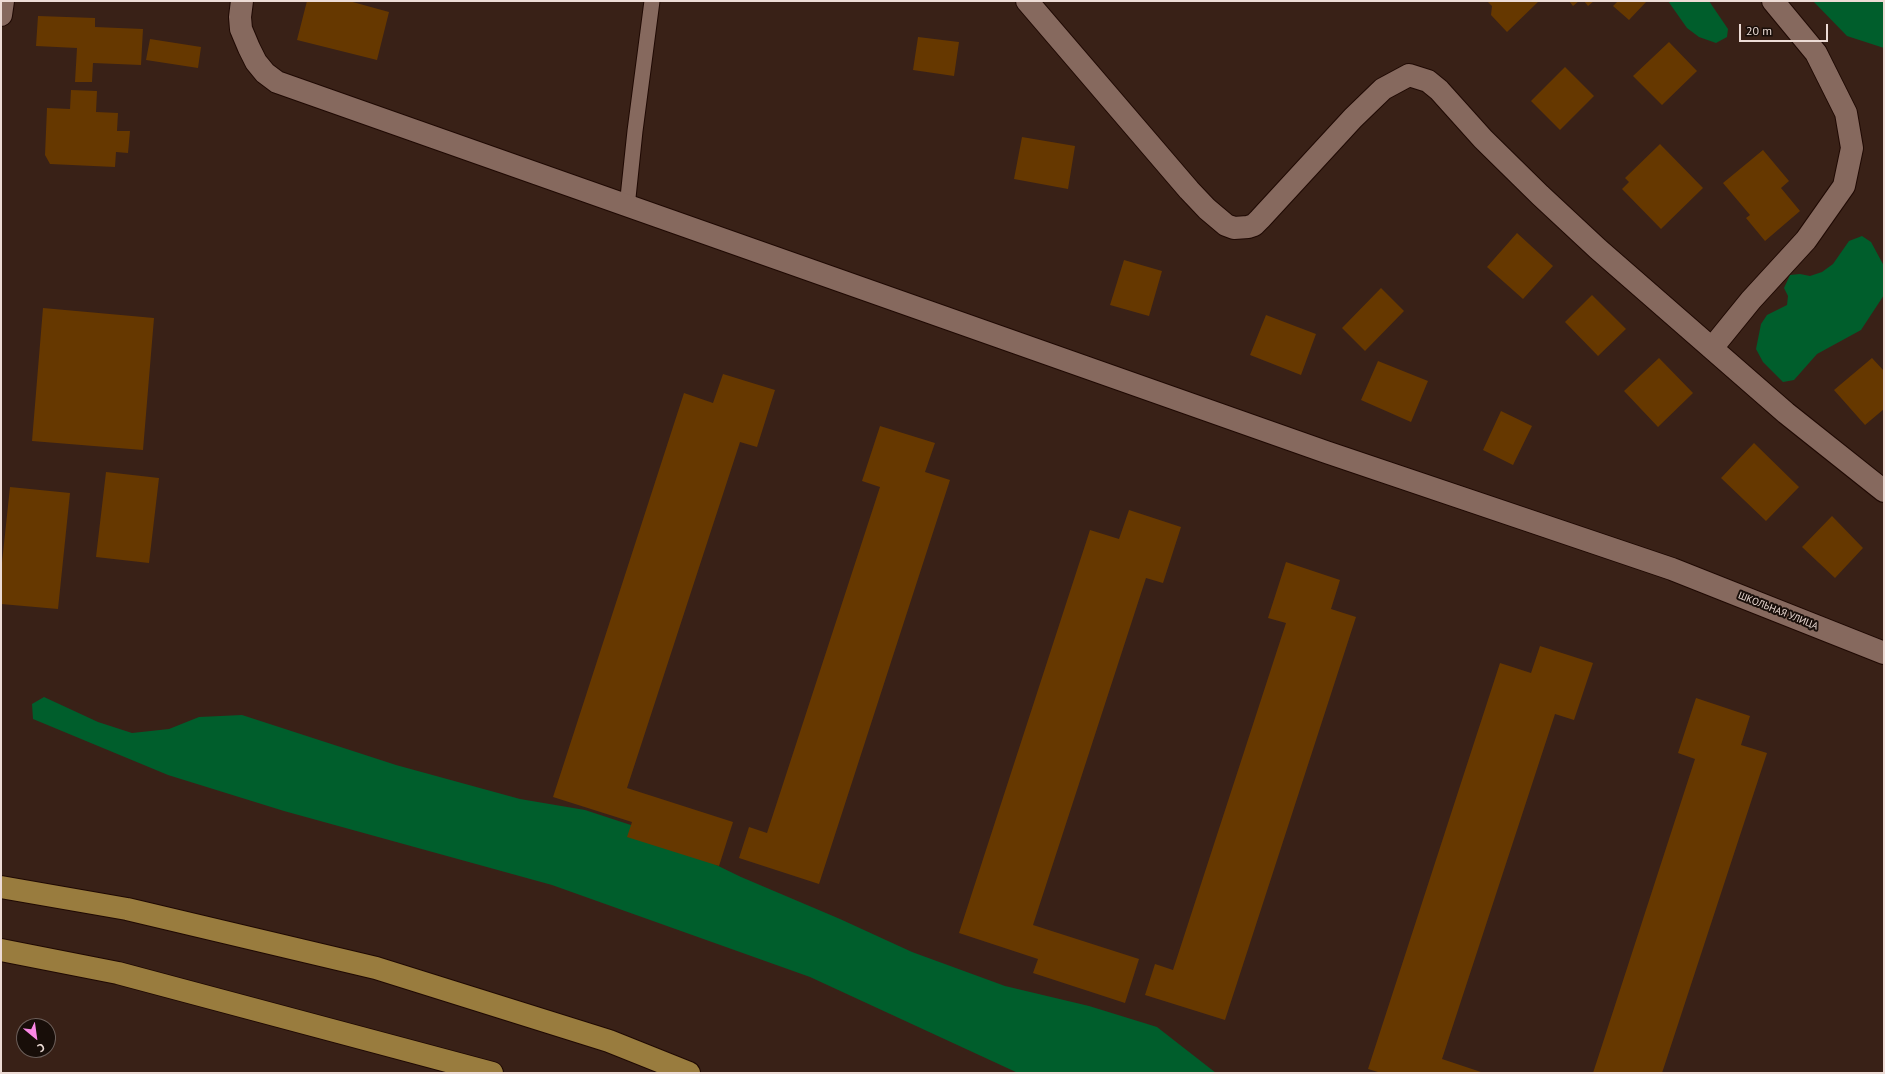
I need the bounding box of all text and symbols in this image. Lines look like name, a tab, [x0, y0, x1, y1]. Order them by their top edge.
scale bar	[1741, 16, 1830, 42]
text: 20 m	[1746, 23, 1772, 38]
street label: ШКОЛЬНАЯ УЛИЦА	[1736, 589, 1820, 633]
north arrow	[16, 1018, 56, 1058]
text: С	[35, 1040, 47, 1055]

